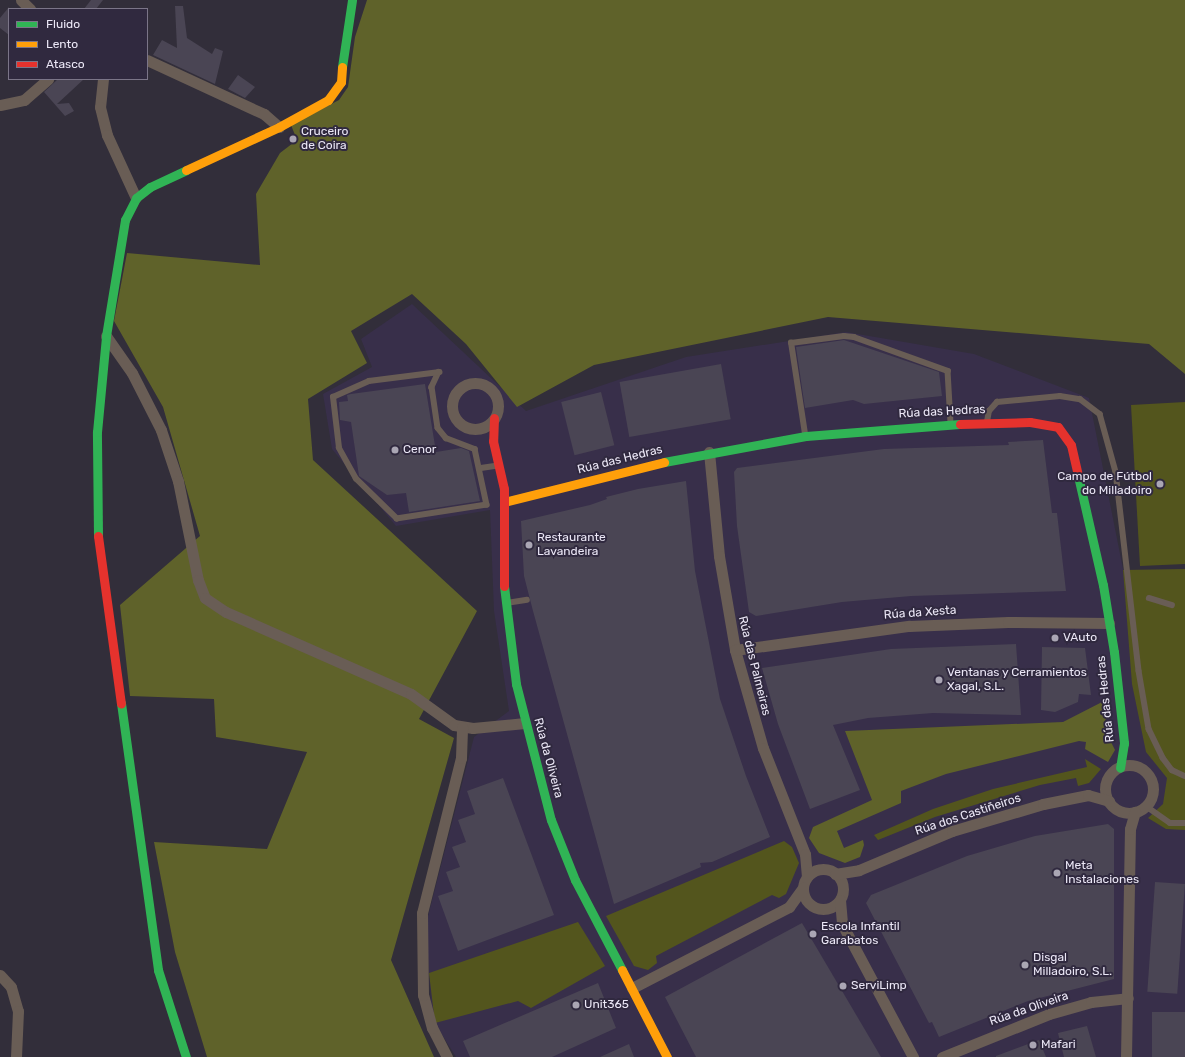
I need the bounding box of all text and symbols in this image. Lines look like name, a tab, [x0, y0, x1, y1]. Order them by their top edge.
legend	[8, 8, 148, 80]
text: Fluido	[46, 17, 80, 31]
text: Lento	[46, 37, 78, 51]
text: Atasco	[46, 57, 85, 71]
place label: Cruceiro de Coira	[301, 125, 348, 153]
marker: Cruceiro de Coira	[288, 134, 298, 144]
street label: Rúa das Hedras	[898, 403, 986, 421]
street label: Rúa das Hedras	[576, 442, 664, 478]
place label: Cenor	[403, 443, 436, 457]
marker: Cenor	[390, 445, 400, 455]
place label: Campo de Fútbol do Milladoiro	[1057, 470, 1152, 498]
marker: Campo de Fútbol do Milladoiro	[1155, 479, 1165, 489]
place label: Restaurante Lavandeira	[537, 531, 606, 559]
marker: Restaurante Lavandeira	[524, 540, 534, 550]
street label: Rúa da Xesta	[883, 603, 957, 623]
street label: Rúa das Palmeiras	[735, 615, 773, 717]
place label: VAuto	[1063, 631, 1097, 645]
marker: VAuto	[1050, 633, 1060, 643]
street label: Rúa das Hedras	[1094, 655, 1118, 743]
place label: Ventanas y Cerramientos Xagal, S.L.	[947, 666, 1088, 694]
marker: Ventanas y Cerramientos Xagal, S.L.	[934, 675, 944, 685]
street label: Rúa da Oliveira	[530, 716, 566, 800]
street label: Rúa dos Castiñeiros	[913, 791, 1023, 839]
place label: Meta Instalaciones	[1065, 859, 1139, 887]
marker: Meta Instalaciones	[1052, 868, 1062, 878]
place label: Escola Infantil Garabatos	[821, 920, 900, 948]
marker: Escola Infantil Garabatos	[808, 929, 818, 939]
place label: Disgal Milladoiro, S.L.	[1033, 951, 1112, 979]
marker: Disgal Milladoiro, S.L.	[1020, 960, 1030, 970]
place label: ServiLimp	[851, 979, 907, 993]
marker: ServiLimp	[838, 981, 848, 991]
street label: Rúa da Oliveira	[988, 989, 1070, 1029]
place label: Unit365	[584, 998, 629, 1012]
marker: Unit365	[571, 1000, 581, 1010]
place label: Mafari	[1041, 1038, 1076, 1052]
marker: Mafari	[1028, 1040, 1038, 1050]

